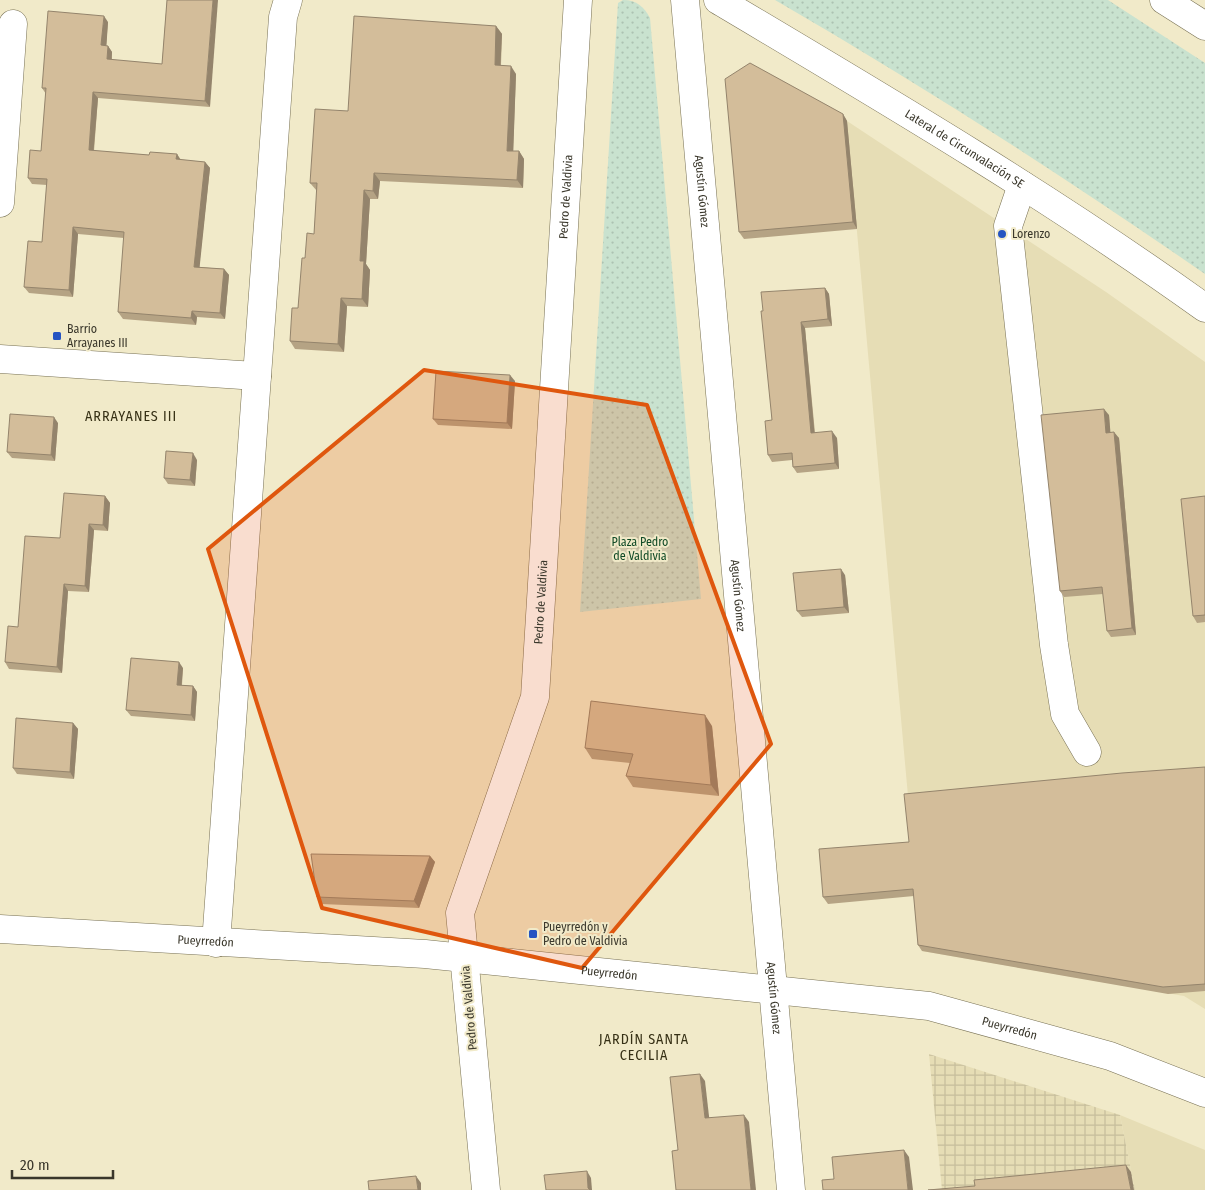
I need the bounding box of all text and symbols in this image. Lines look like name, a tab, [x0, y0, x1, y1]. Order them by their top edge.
street label: Lateral de Circunvalación SE	[903, 107, 1027, 191]
street label: Pedro de Valdivia	[556, 154, 575, 240]
street label: Agustín Gómez	[692, 155, 712, 228]
place label: Lorenzo	[1012, 227, 1050, 241]
marker: Lorenzo	[996, 228, 1008, 240]
place label: Barrio Arrayanes III	[67, 322, 128, 350]
marker: Barrio Arrayanes III	[51, 330, 63, 342]
district label: ARRAYANES III	[85, 408, 177, 425]
park label: Plaza Pedro de Valdivia	[612, 535, 668, 563]
street label: Pedro de Valdivia	[531, 559, 550, 645]
street label: Agustín Gómez	[728, 559, 748, 633]
place label: Pueyrredón y Pedro de Valdivia	[543, 920, 628, 948]
marker: Pueyrredón y Pedro de Valdivia	[527, 928, 539, 940]
street label: Pueyrredón	[177, 932, 234, 950]
street label: Agustín Gómez	[764, 961, 784, 1035]
street label: Pueyrredón	[580, 963, 638, 983]
street label: Pedro de Valdivia	[458, 965, 480, 1051]
street label: Pueyrredón	[980, 1014, 1039, 1043]
district label: JARDÍN SANTA CECILIA	[599, 1030, 689, 1064]
scale bar	[12, 1148, 114, 1180]
text: 20 m	[20, 1156, 50, 1174]

